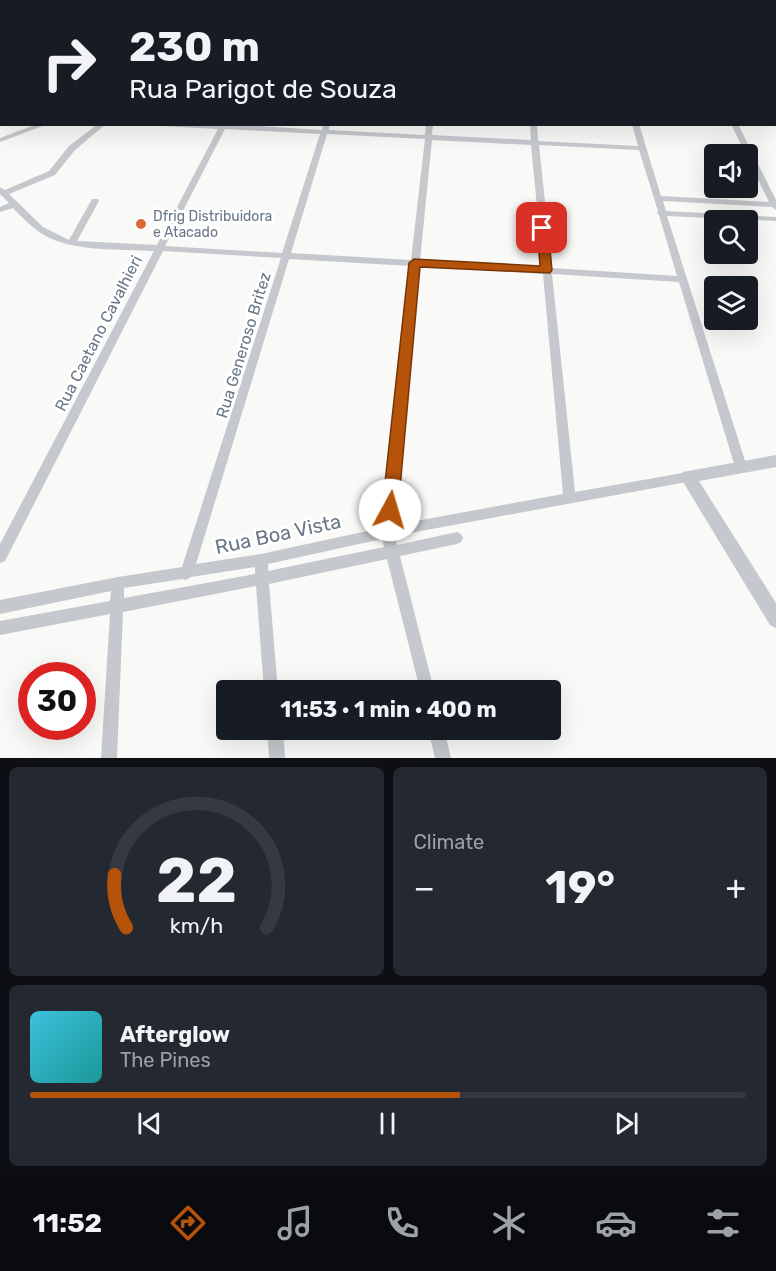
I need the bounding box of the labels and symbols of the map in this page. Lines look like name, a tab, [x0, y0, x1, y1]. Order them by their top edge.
pin	[516, 202, 567, 253]
place label: Dfrig Distribuidora e Atacado	[153, 208, 272, 241]
marker: Dfrig Distribuidora e Atacado	[134, 217, 148, 231]
street label: Rua Caetano Cavalhieri	[51, 252, 146, 414]
street label: Rua Generoso Britez	[212, 270, 275, 420]
position arrow	[358, 478, 422, 542]
street label: Rua Boa Vista	[213, 509, 343, 559]
speed limit sign: 30	[18, 662, 96, 740]

